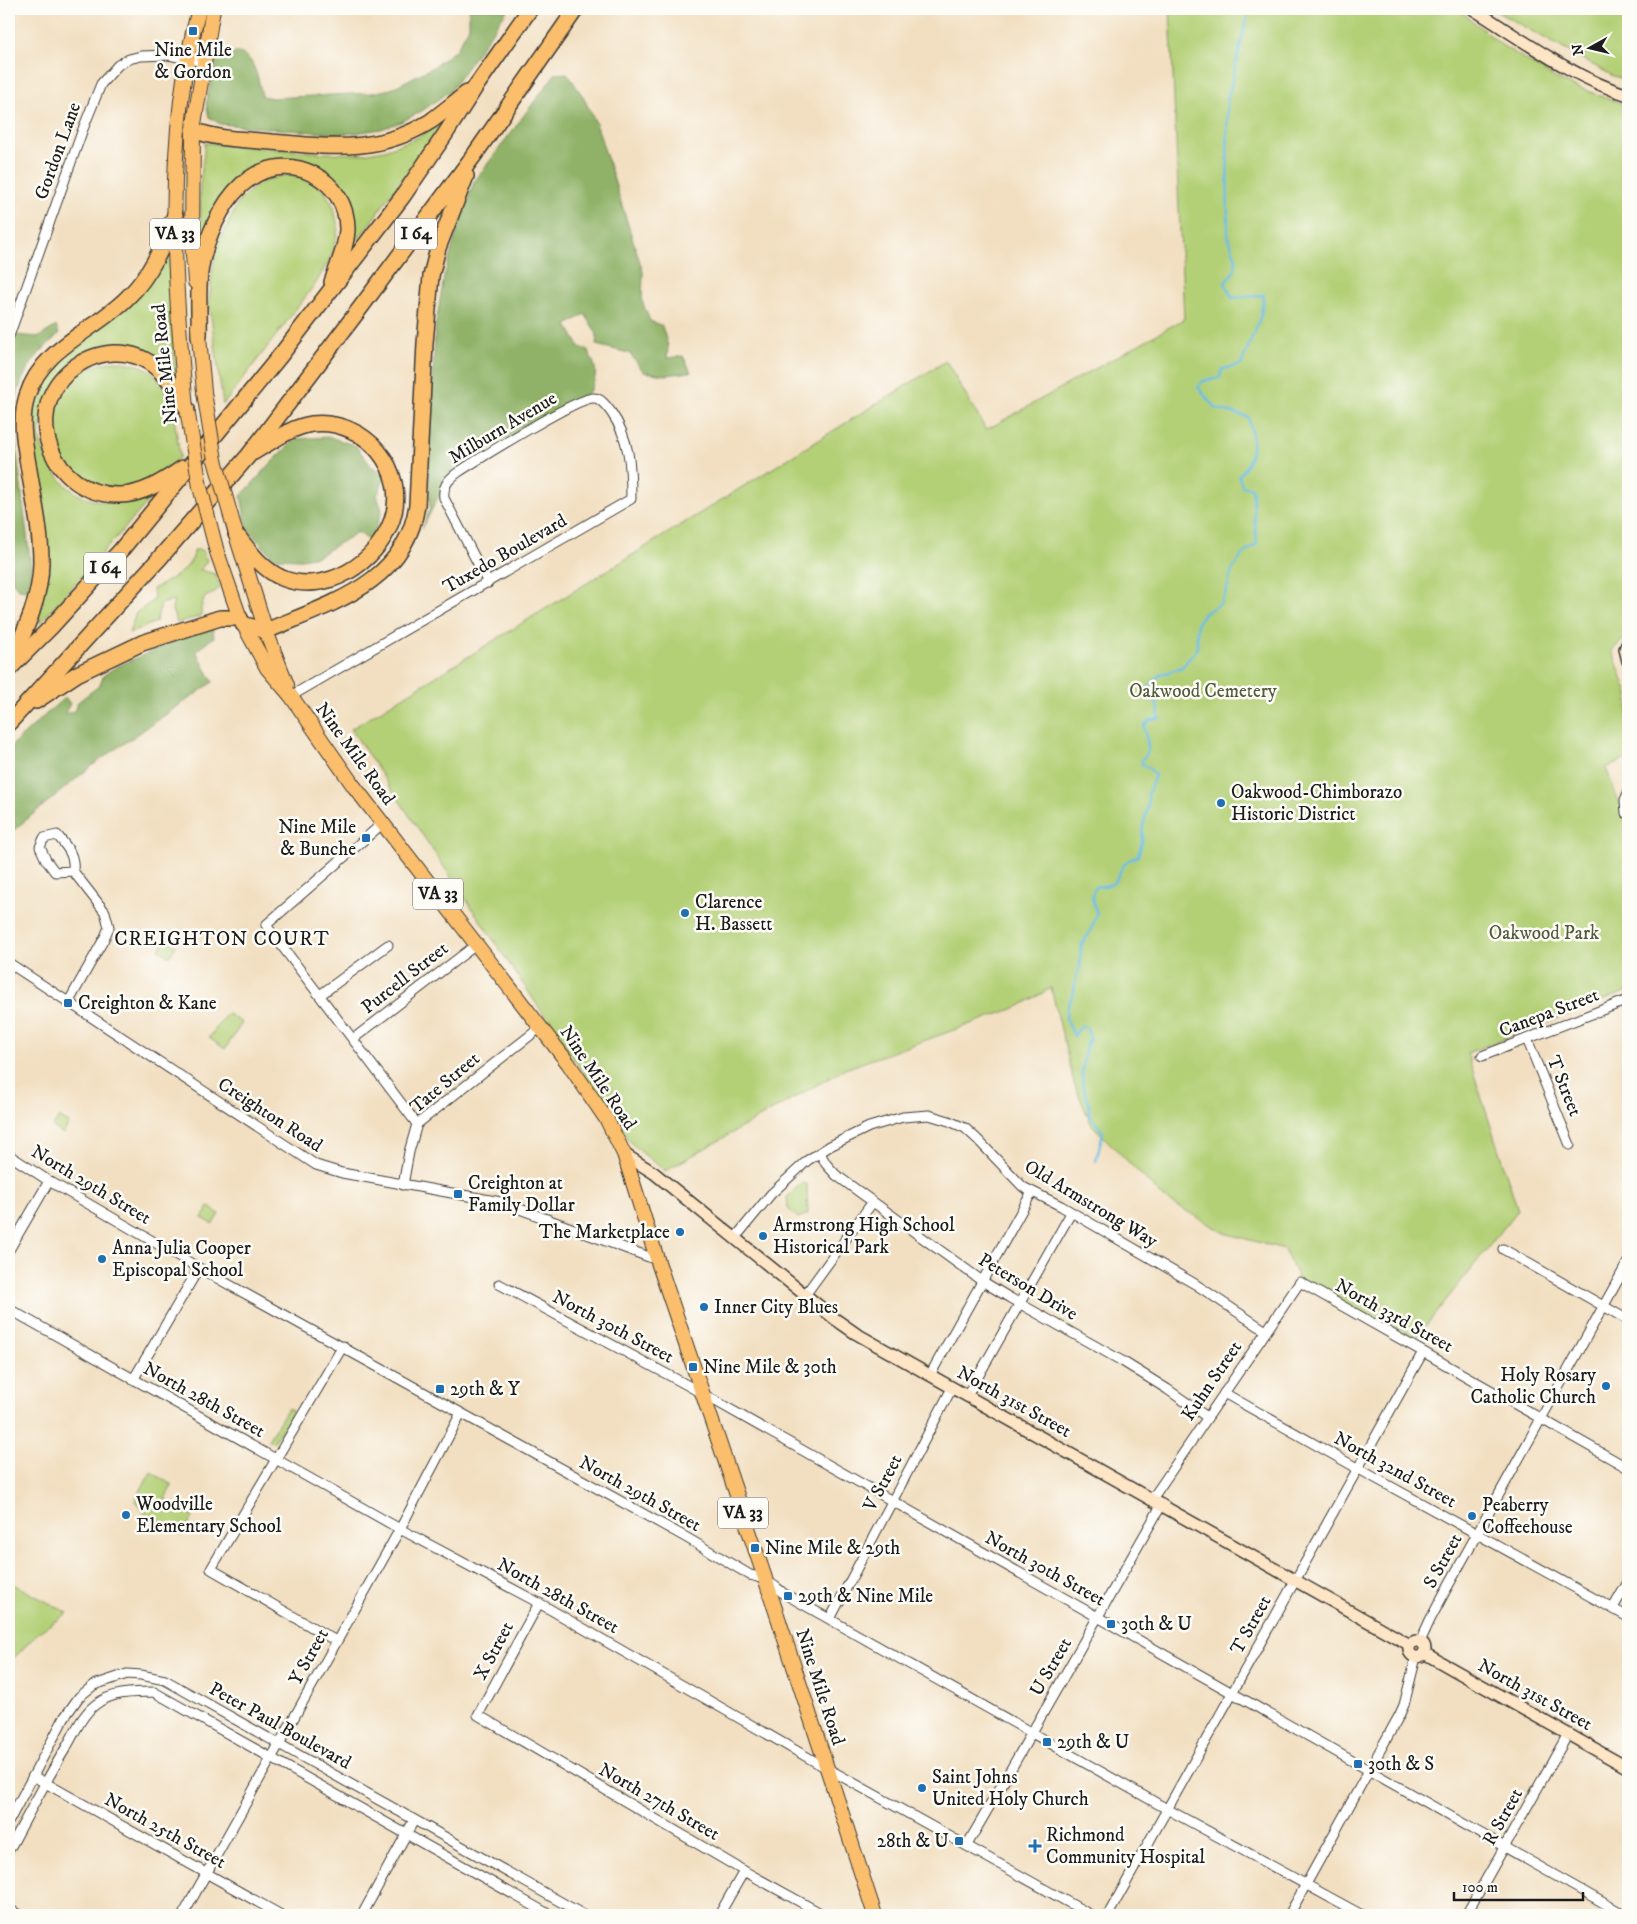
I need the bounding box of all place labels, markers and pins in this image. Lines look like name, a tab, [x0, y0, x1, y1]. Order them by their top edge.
marker: Nine Mile & Gordon	[187, 25, 199, 37]
place label: Nine Mile & Gordon	[154, 39, 232, 84]
place label: Oakwood-Chimborazo Historic District	[1231, 781, 1402, 826]
marker: Oakwood-Chimborazo Historic District	[1215, 797, 1227, 809]
place label: Nine Mile & Bunche	[278, 816, 356, 861]
marker: Nine Mile & Bunche	[360, 832, 372, 844]
place label: Clarence H. Bassett	[695, 891, 772, 936]
marker: Clarence H. Bassett	[679, 907, 691, 919]
place label: Creighton & Kane	[78, 992, 217, 1015]
marker: Creighton & Kane	[62, 997, 74, 1009]
place label: Creighton at Family Dollar	[468, 1172, 575, 1217]
marker: Creighton at Family Dollar	[452, 1188, 464, 1200]
place label: Armstrong High School Historical Park	[773, 1214, 955, 1259]
place label: The Marketplace	[539, 1221, 670, 1244]
marker: The Marketplace	[674, 1226, 686, 1238]
marker: Armstrong High School Historical Park	[757, 1230, 769, 1242]
place label: Anna Julia Cooper Episcopal School	[112, 1237, 251, 1282]
marker: Anna Julia Cooper Episcopal School	[96, 1253, 108, 1265]
place label: Inner City Blues	[714, 1296, 838, 1319]
marker: Inner City Blues	[698, 1301, 710, 1313]
place label: Nine Mile & 30th	[703, 1356, 837, 1379]
marker: Nine Mile & 30th	[687, 1361, 699, 1373]
place label: Holy Rosary Catholic Church	[1470, 1364, 1597, 1409]
place label: 29th & Y	[450, 1378, 521, 1401]
marker: Holy Rosary Catholic Church	[1600, 1380, 1612, 1392]
marker: 29th & Y	[434, 1383, 446, 1395]
place label: Woodville Elementary School	[135, 1493, 282, 1538]
place label: Peaberry Coffeehouse	[1482, 1494, 1573, 1539]
marker: Woodville Elementary School	[120, 1509, 132, 1521]
marker: Peaberry Coffeehouse	[1466, 1510, 1478, 1522]
place label: Nine Mile & 29th	[765, 1537, 900, 1560]
marker: Nine Mile & 29th	[749, 1542, 761, 1554]
place label: 29th & Nine Mile	[798, 1585, 933, 1608]
marker: 29th & Nine Mile	[782, 1590, 794, 1602]
place label: 30th & U	[1121, 1613, 1192, 1636]
marker: 30th & U	[1105, 1618, 1117, 1630]
place label: 29th & U	[1057, 1731, 1130, 1754]
marker: 29th & U	[1041, 1736, 1053, 1748]
place label: 30th & S	[1368, 1753, 1434, 1776]
marker: 30th & S	[1352, 1758, 1364, 1770]
place label: Saint Johns United Holy Church	[932, 1766, 1089, 1811]
marker: Saint Johns United Holy Church	[916, 1782, 928, 1794]
place label: Richmond Community Hospital	[1046, 1824, 1205, 1869]
place label: 28th & U	[877, 1830, 949, 1853]
marker: 28th & U	[953, 1835, 965, 1847]
marker: Richmond Community Hospital	[1028, 1839, 1042, 1853]

